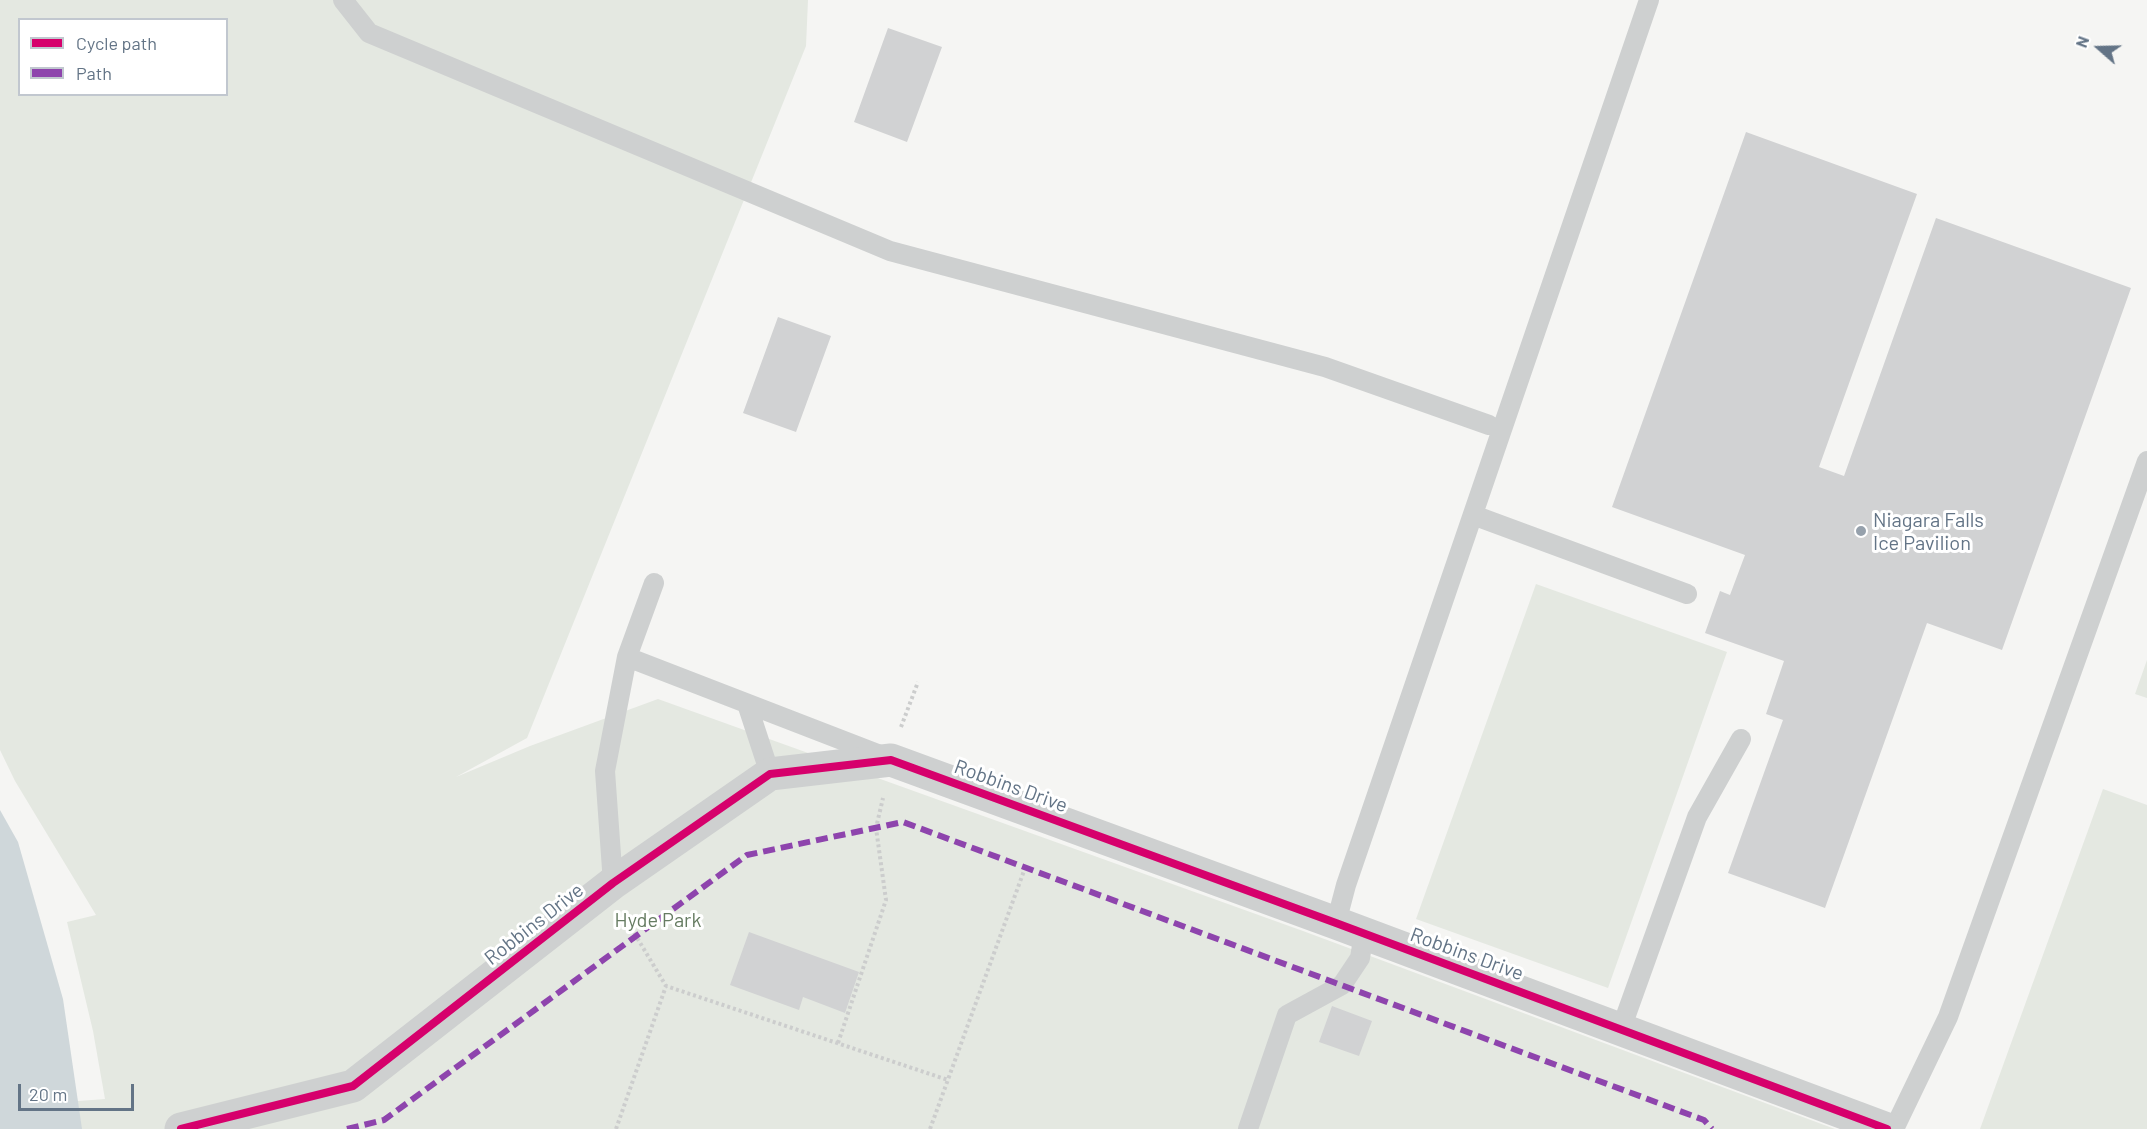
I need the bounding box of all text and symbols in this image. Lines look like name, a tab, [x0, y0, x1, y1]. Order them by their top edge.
legend	[18, 18, 228, 96]
north arrow	[2069, 18, 2129, 78]
text: Cycle path	[76, 32, 157, 54]
text: N	[2071, 33, 2092, 50]
text: Path	[76, 62, 112, 84]
place label: Niagara Falls Ice Pavilion	[1873, 508, 1984, 555]
marker: Niagara Falls Ice Pavilion	[1854, 524, 1868, 538]
street label: Robbins Drive	[951, 754, 1071, 818]
street label: Robbins Drive	[480, 878, 588, 970]
park label: Hyde Park	[615, 908, 701, 932]
street label: Robbins Drive	[1407, 922, 1527, 986]
scale bar	[21, 1072, 136, 1110]
text: 20 m	[29, 1083, 67, 1105]

